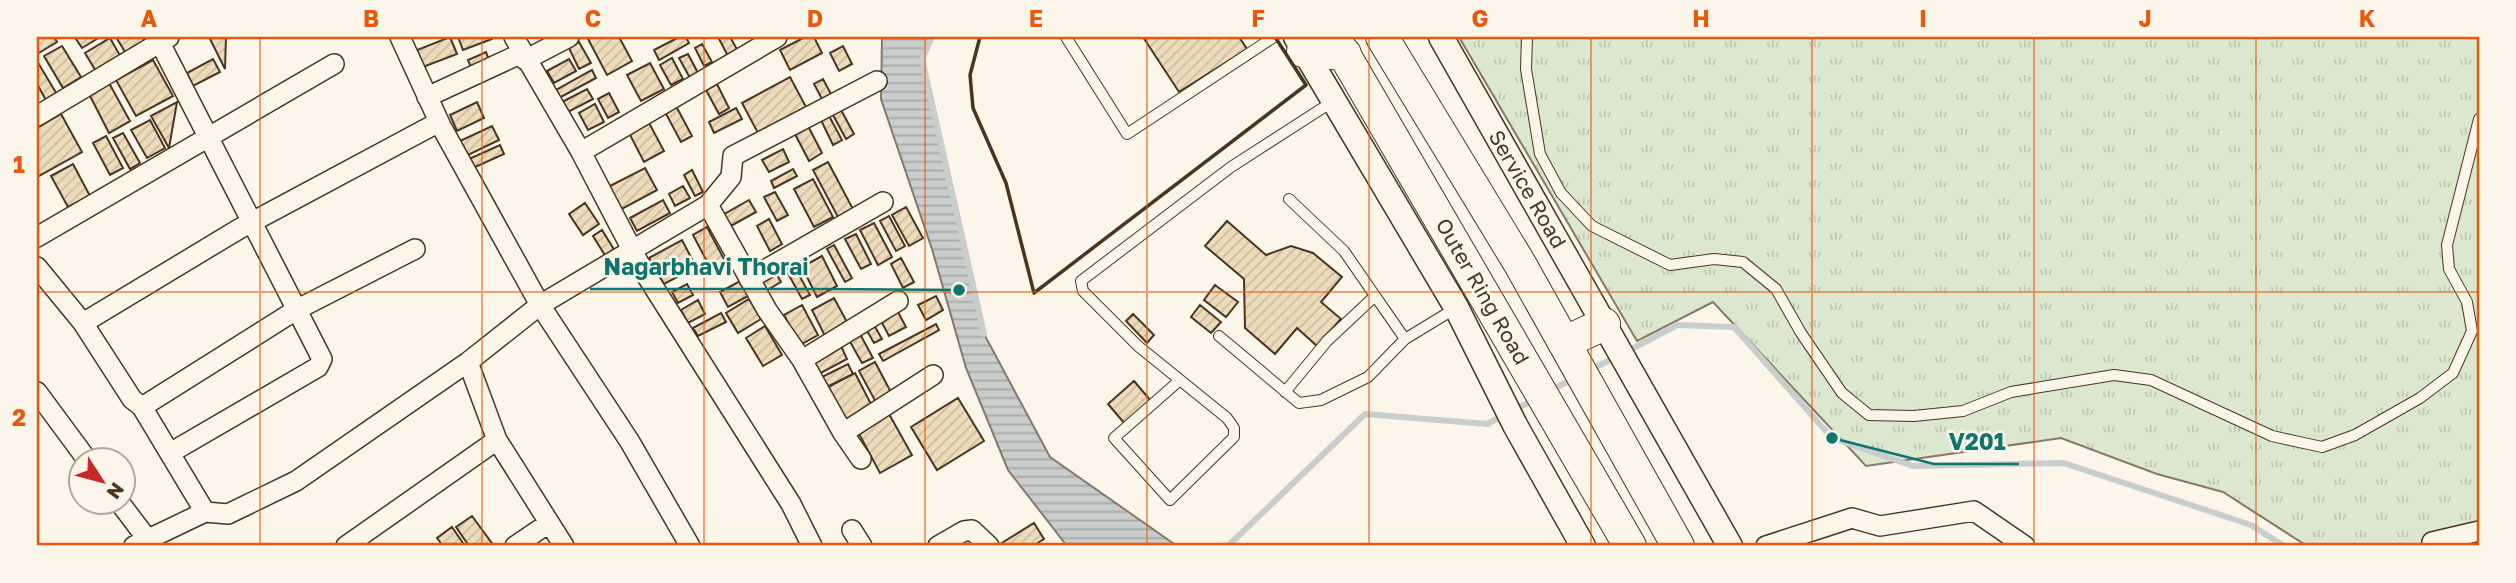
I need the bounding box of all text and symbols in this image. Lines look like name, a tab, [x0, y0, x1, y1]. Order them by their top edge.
text: A	[141, 4, 158, 32]
text: B	[363, 4, 379, 32]
text: C	[585, 4, 601, 32]
text: D	[807, 4, 823, 32]
text: E	[1029, 4, 1043, 32]
text: F	[1251, 4, 1265, 32]
text: G	[1472, 4, 1488, 32]
text: H	[1692, 4, 1710, 32]
text: I	[1919, 4, 1927, 32]
text: J	[2138, 4, 2152, 32]
text: K	[2359, 4, 2376, 32]
street label: Service Road	[1484, 125, 1572, 253]
text: 1	[13, 150, 25, 178]
street label: Outer Ring Road	[1431, 213, 1535, 369]
callout: Nagarbhavi Thorai	[590, 245, 823, 289]
text: Nagarbhavi Thorai	[603, 252, 809, 280]
text: 2	[12, 403, 26, 431]
callout: V201	[1934, 420, 2019, 464]
text: V201	[1948, 427, 2006, 455]
north arrow	[66, 447, 136, 516]
text: N	[103, 479, 130, 504]

